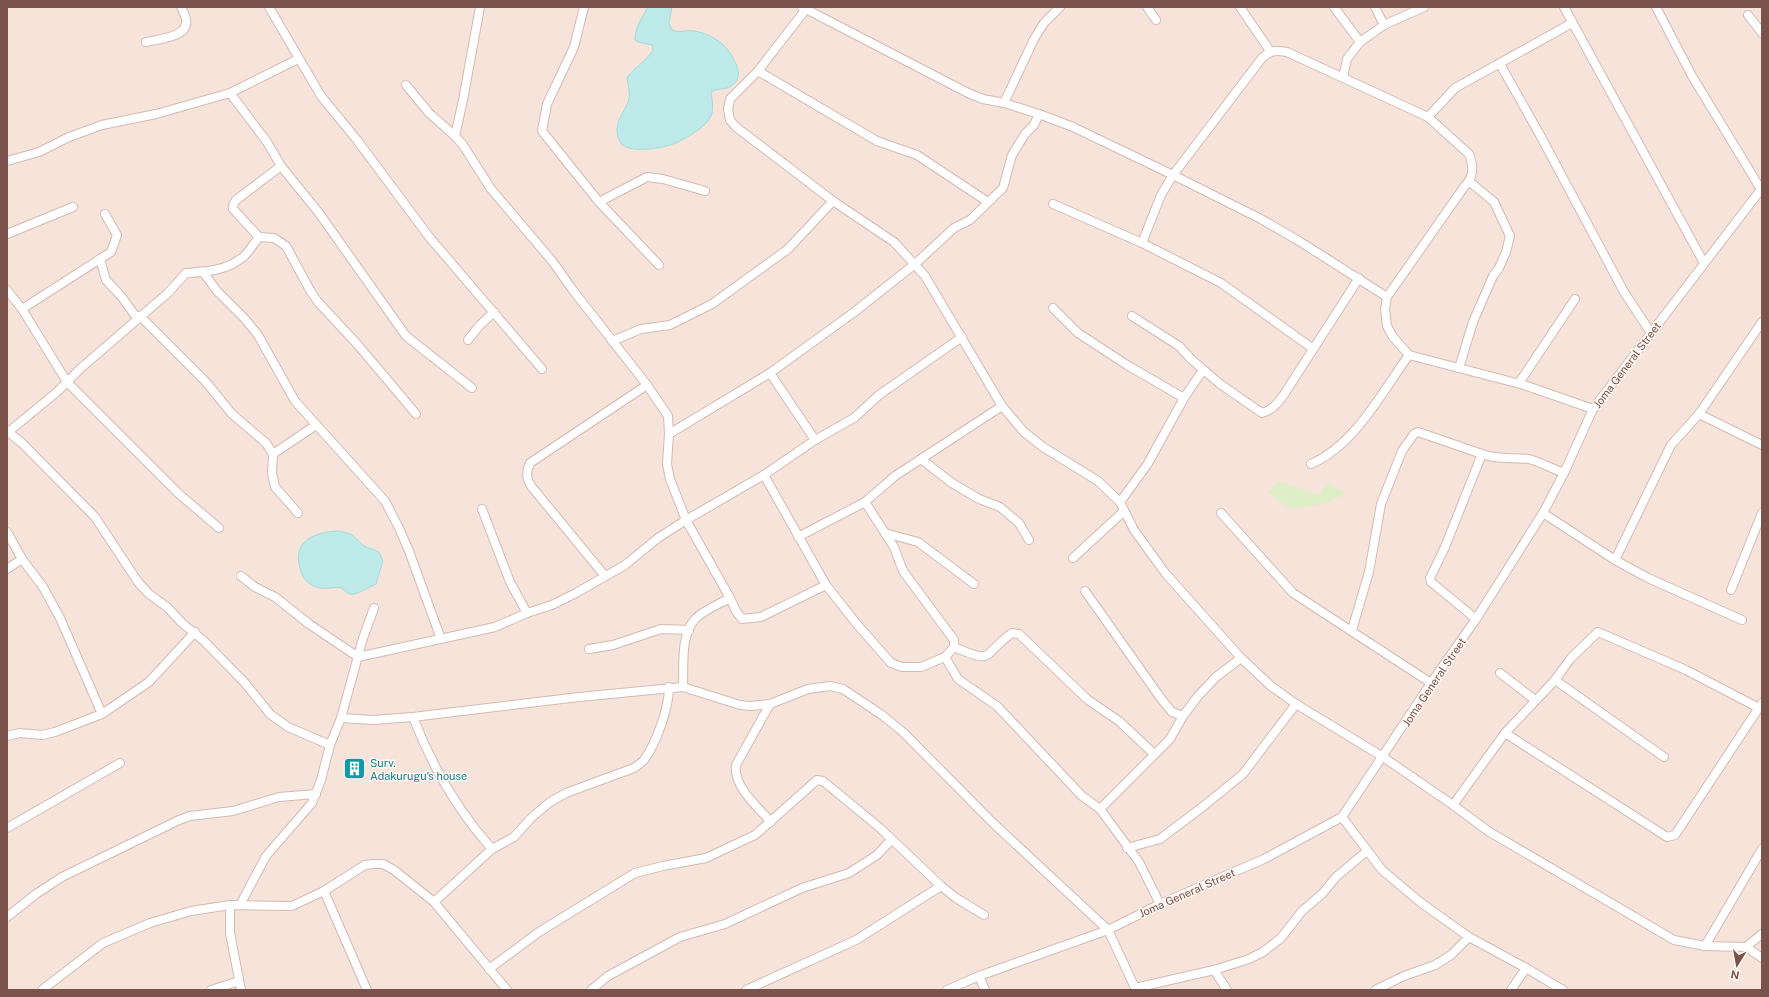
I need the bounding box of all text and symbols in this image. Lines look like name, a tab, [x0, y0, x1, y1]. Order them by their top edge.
street label: Joma General Street	[1591, 320, 1663, 410]
street label: Joma General Street	[1400, 636, 1468, 728]
building icon: Surv. Adakurugu's house	[342, 756, 368, 782]
place label: Surv. Adakurugu's house	[370, 757, 467, 782]
street label: Joma General Street	[1137, 866, 1237, 920]
north arrow	[1717, 945, 1757, 985]
text: N	[1730, 968, 1740, 982]

